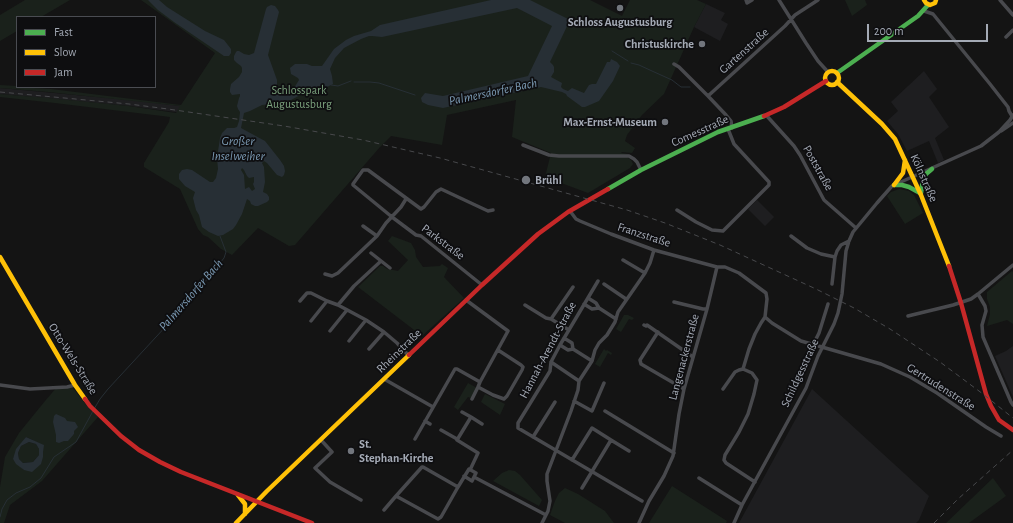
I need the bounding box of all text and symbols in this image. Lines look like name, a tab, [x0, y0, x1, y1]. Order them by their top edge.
marker: Schloss Augustusburg	[615, 3, 625, 13]
place label: Schloss Augustusburg	[568, 15, 672, 29]
legend	[16, 16, 156, 88]
scale bar	[869, 16, 990, 42]
street label: Gartenstraße	[716, 25, 772, 77]
text: 200 m	[874, 25, 904, 37]
text: Fast	[54, 26, 73, 38]
place label: Christuskirche	[625, 37, 694, 51]
marker: Christuskirche	[697, 39, 707, 49]
text: Slow	[54, 46, 76, 58]
text: Jam	[54, 66, 73, 78]
water label: Palmersdorfer Bach	[447, 75, 539, 109]
park label: Schlosspark Augustusburg	[266, 83, 332, 111]
street label: Comesstraße	[669, 112, 731, 150]
place label: Max-Ernst-Museum	[563, 115, 657, 129]
marker: Max-Ernst-Museum	[660, 117, 670, 127]
water label: Großer Inselweiher	[211, 133, 265, 164]
street label: Poststraße	[800, 143, 836, 193]
street label: Kölnstraße	[907, 152, 941, 204]
place label: Brühl	[535, 173, 562, 187]
marker: Brühl	[520, 174, 532, 186]
street label: Franzstraße	[616, 220, 672, 250]
street label: Parkstraße	[419, 221, 467, 263]
water label: Palmersdorfer Bach	[156, 256, 226, 334]
street label: Hannah-Arendt-Straße	[516, 299, 580, 401]
street label: Langenackerstraße	[666, 312, 702, 402]
street label: Otto-Wels-Straße	[45, 321, 101, 397]
street label: Rheinstraße	[373, 326, 425, 376]
street label: Schildgesstraße	[778, 336, 822, 410]
street label: Gertrudenstraße	[904, 360, 978, 414]
place label: St. Stephan-Kirche	[359, 437, 434, 465]
marker: St. Stephan-Kirche	[346, 446, 356, 456]

